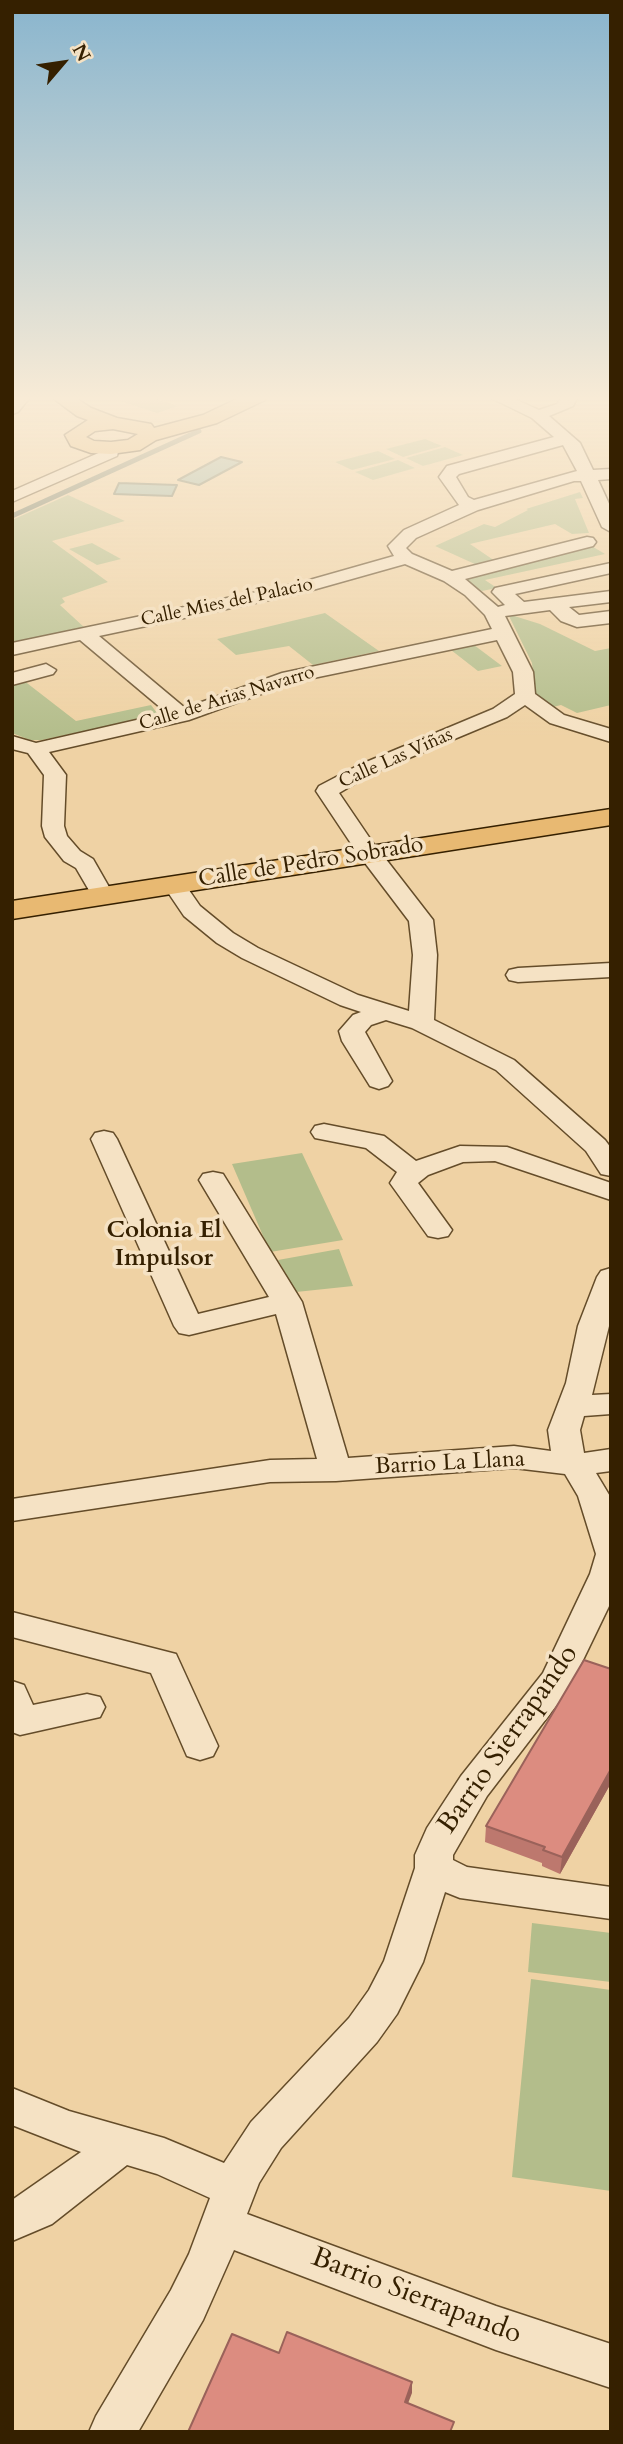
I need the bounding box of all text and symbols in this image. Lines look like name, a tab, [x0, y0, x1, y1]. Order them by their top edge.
north arrow	[28, 28, 98, 98]
text: N	[66, 39, 97, 66]
street label: Calle Mies del Palacio	[139, 574, 315, 632]
street label: Calle de Arias Navarro	[137, 662, 317, 736]
street label: Calle Las Viñas	[336, 724, 456, 794]
street label: Calle de Pedro Sobrado	[197, 832, 425, 894]
district label: Colonia El Impulsor	[106, 1217, 222, 1273]
street label: Barrio La Llana	[374, 1446, 526, 1482]
street label: Barrio Sierrapando	[432, 1639, 586, 1841]
street label: Barrio Sierrapando	[306, 2242, 526, 2352]

